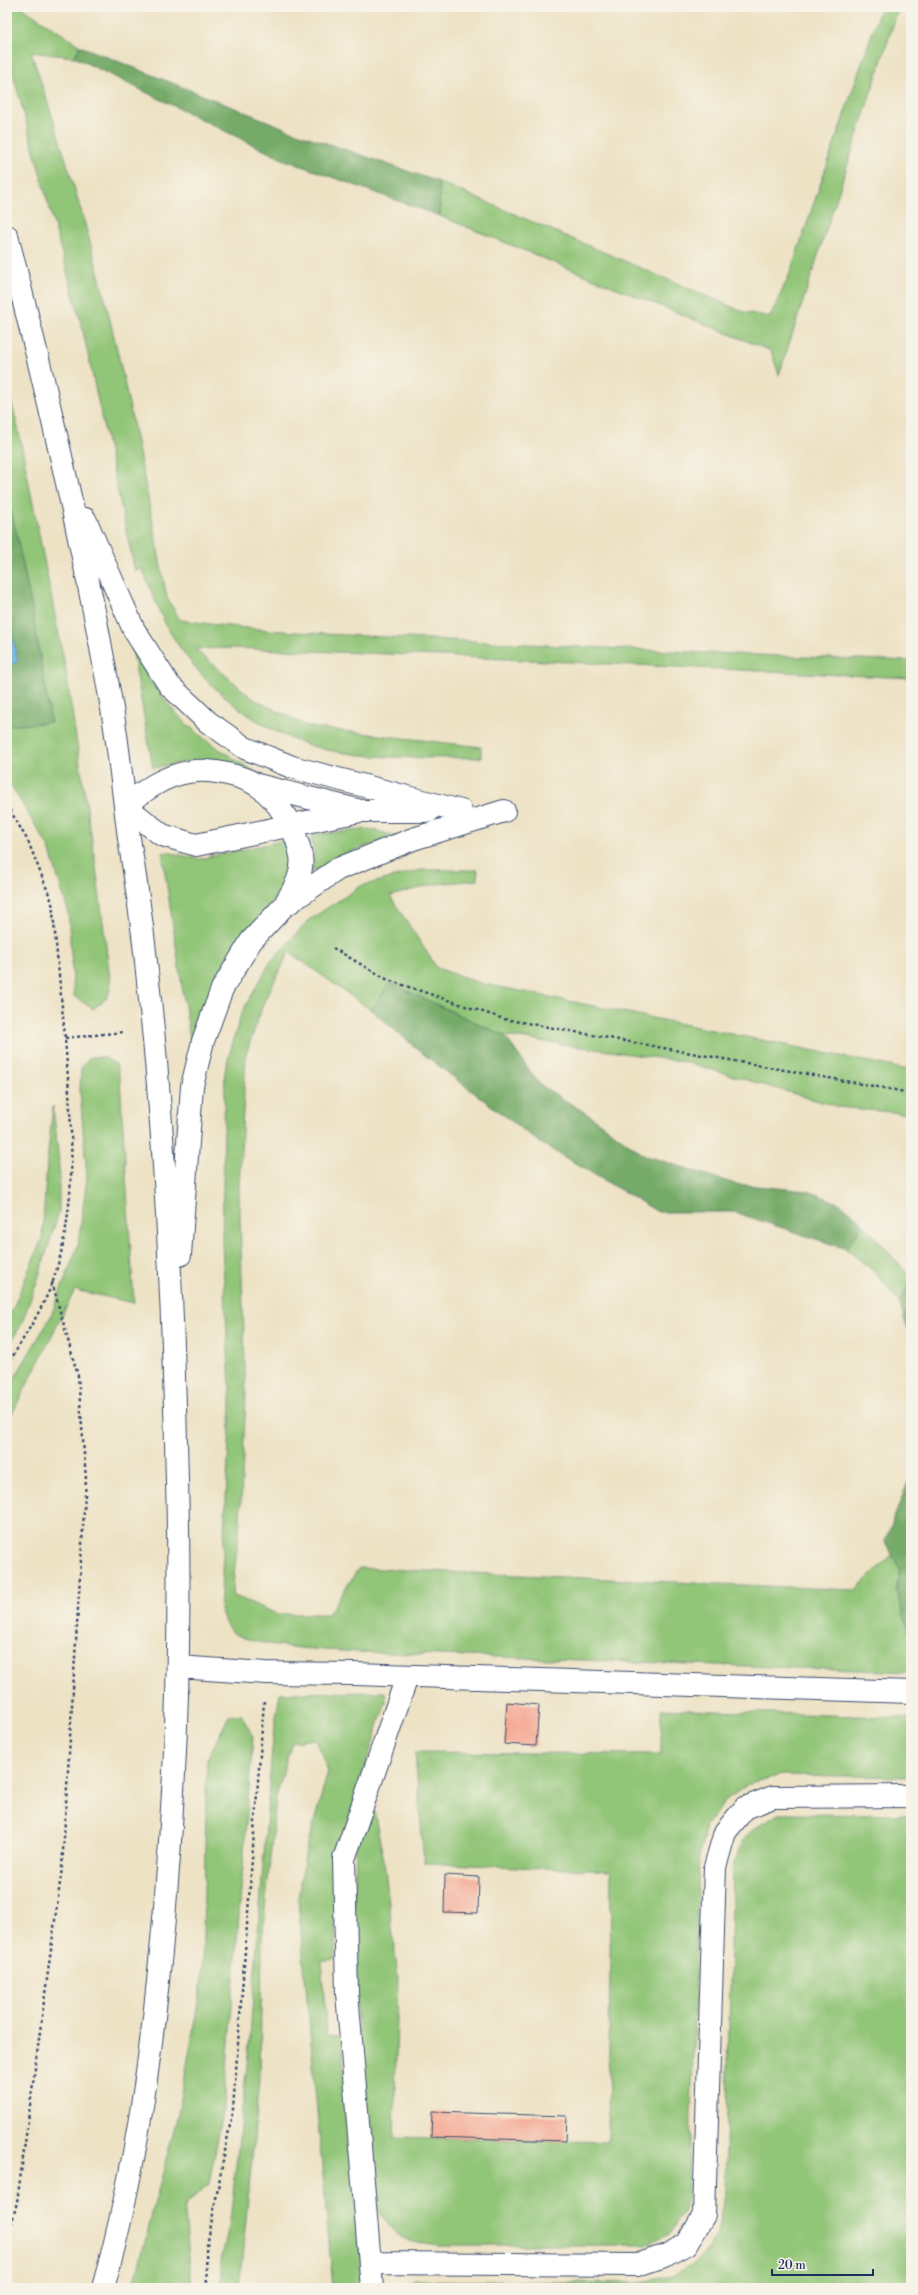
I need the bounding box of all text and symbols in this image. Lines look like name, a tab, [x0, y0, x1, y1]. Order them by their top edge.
scale bar	[772, 2251, 873, 2277]
text: 20 m	[778, 2258, 806, 2273]

